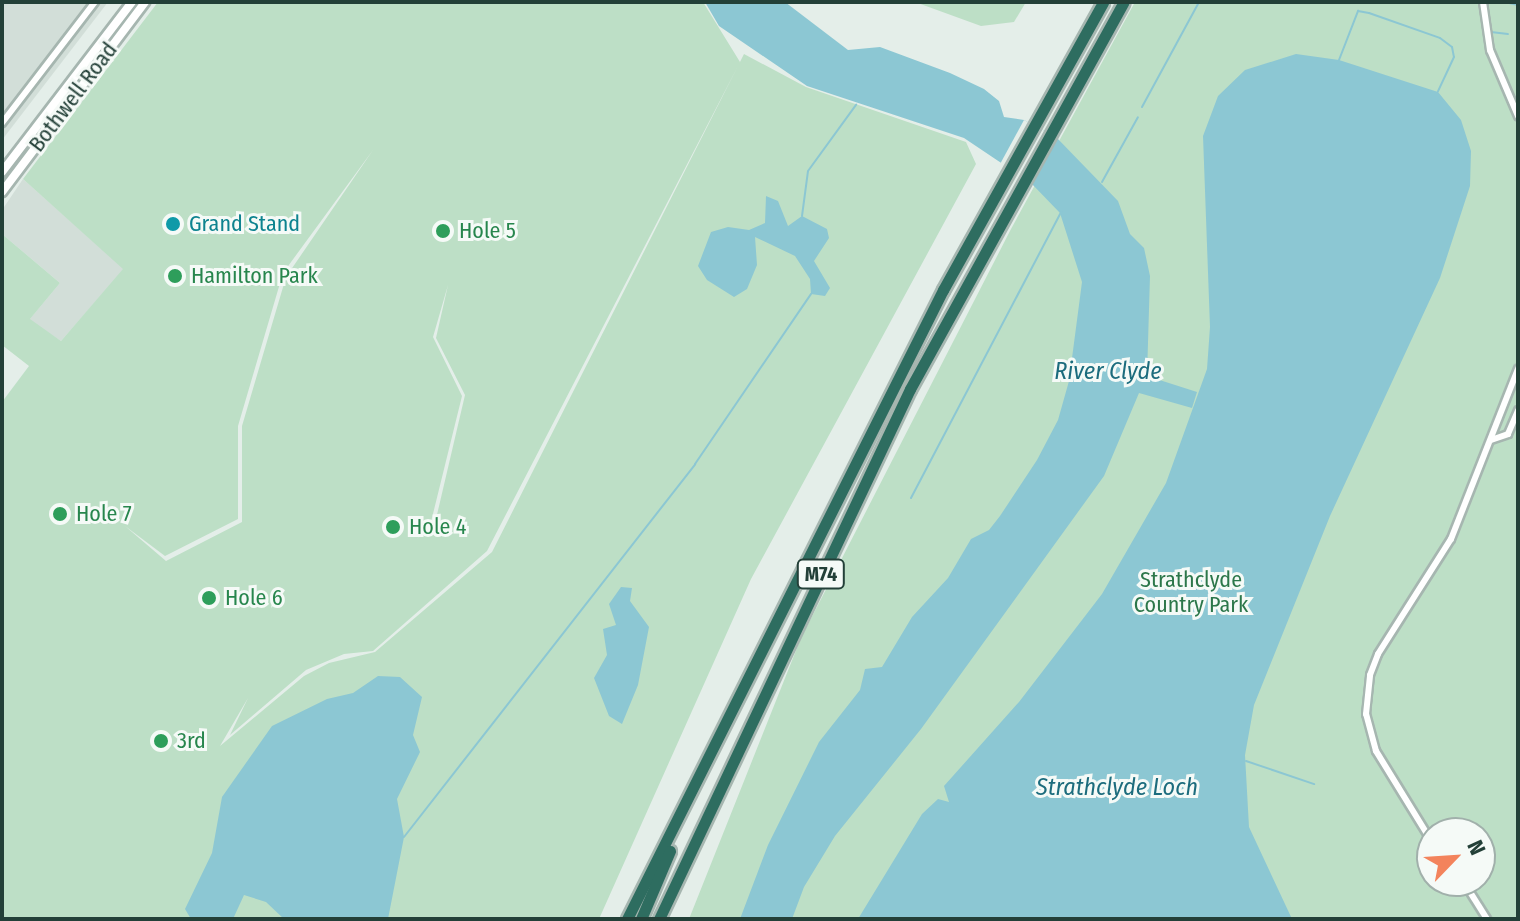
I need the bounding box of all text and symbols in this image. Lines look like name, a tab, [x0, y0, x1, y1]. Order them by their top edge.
street label: Bothwell Road	[23, 37, 123, 157]
place label: Grand Stand	[189, 211, 300, 237]
marker: Grand Stand	[164, 215, 182, 233]
place label: Hole 5	[459, 218, 516, 244]
marker: Hole 5	[434, 222, 452, 240]
place label: Hamilton Park	[191, 263, 318, 289]
marker: Hamilton Park	[166, 267, 184, 285]
water label: River Clyde	[1054, 358, 1162, 386]
place label: Hole 7	[76, 501, 132, 527]
marker: Hole 7	[51, 505, 69, 523]
place label: Hole 4	[409, 514, 466, 540]
marker: Hole 4	[384, 518, 402, 536]
road number: M74	[795, 558, 847, 590]
park label: Strathclyde Country Park	[1134, 566, 1248, 618]
place label: Hole 6	[225, 585, 283, 611]
marker: Hole 6	[200, 589, 218, 607]
place label: 3rd	[177, 728, 206, 754]
marker: 3rd	[152, 732, 170, 750]
water label: Strathclyde Loch	[1036, 774, 1198, 802]
north arrow	[1416, 817, 1496, 897]
text: N	[1461, 836, 1491, 859]

